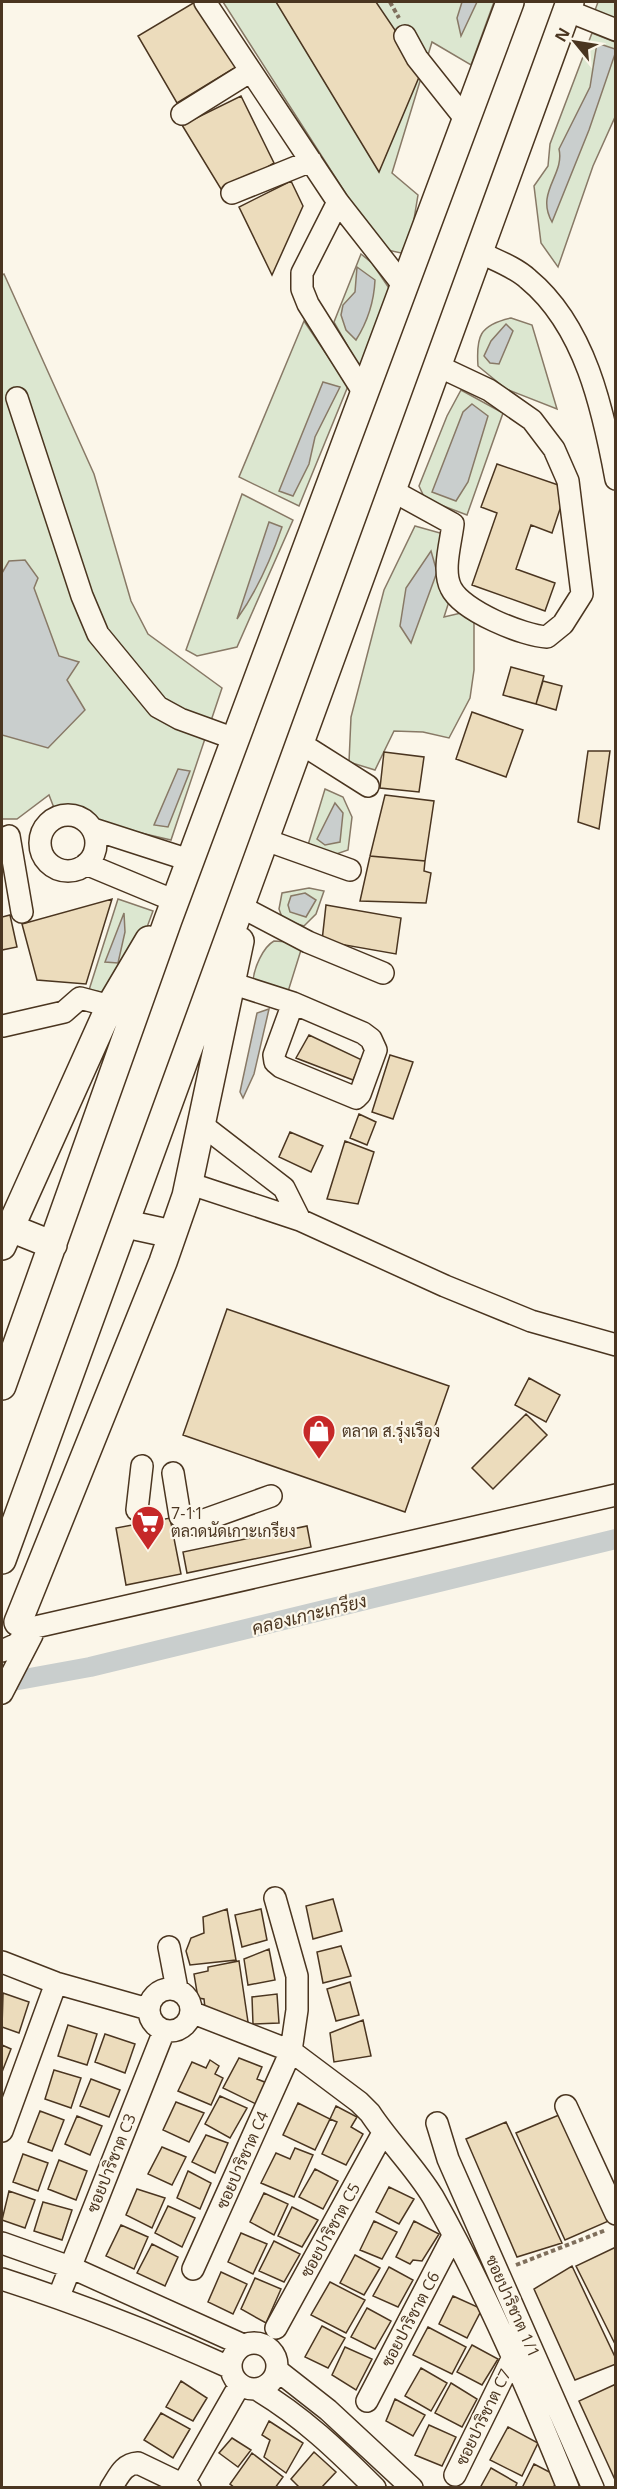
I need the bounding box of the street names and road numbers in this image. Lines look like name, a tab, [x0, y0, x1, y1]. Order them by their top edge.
street label: ซอยปาริชาต C4	[211, 2108, 273, 2212]
street label: ซอยปาริชาต C3	[81, 2110, 141, 2216]
street label: ซอยปาริชาต C5	[295, 2179, 365, 2281]
street label: ซอยปาริชาต 1/1	[481, 2251, 545, 2361]
street label: ซอยปาริชาต C6	[376, 2268, 444, 2370]
street label: ซอยปาริชาต C7	[450, 2365, 516, 2469]

